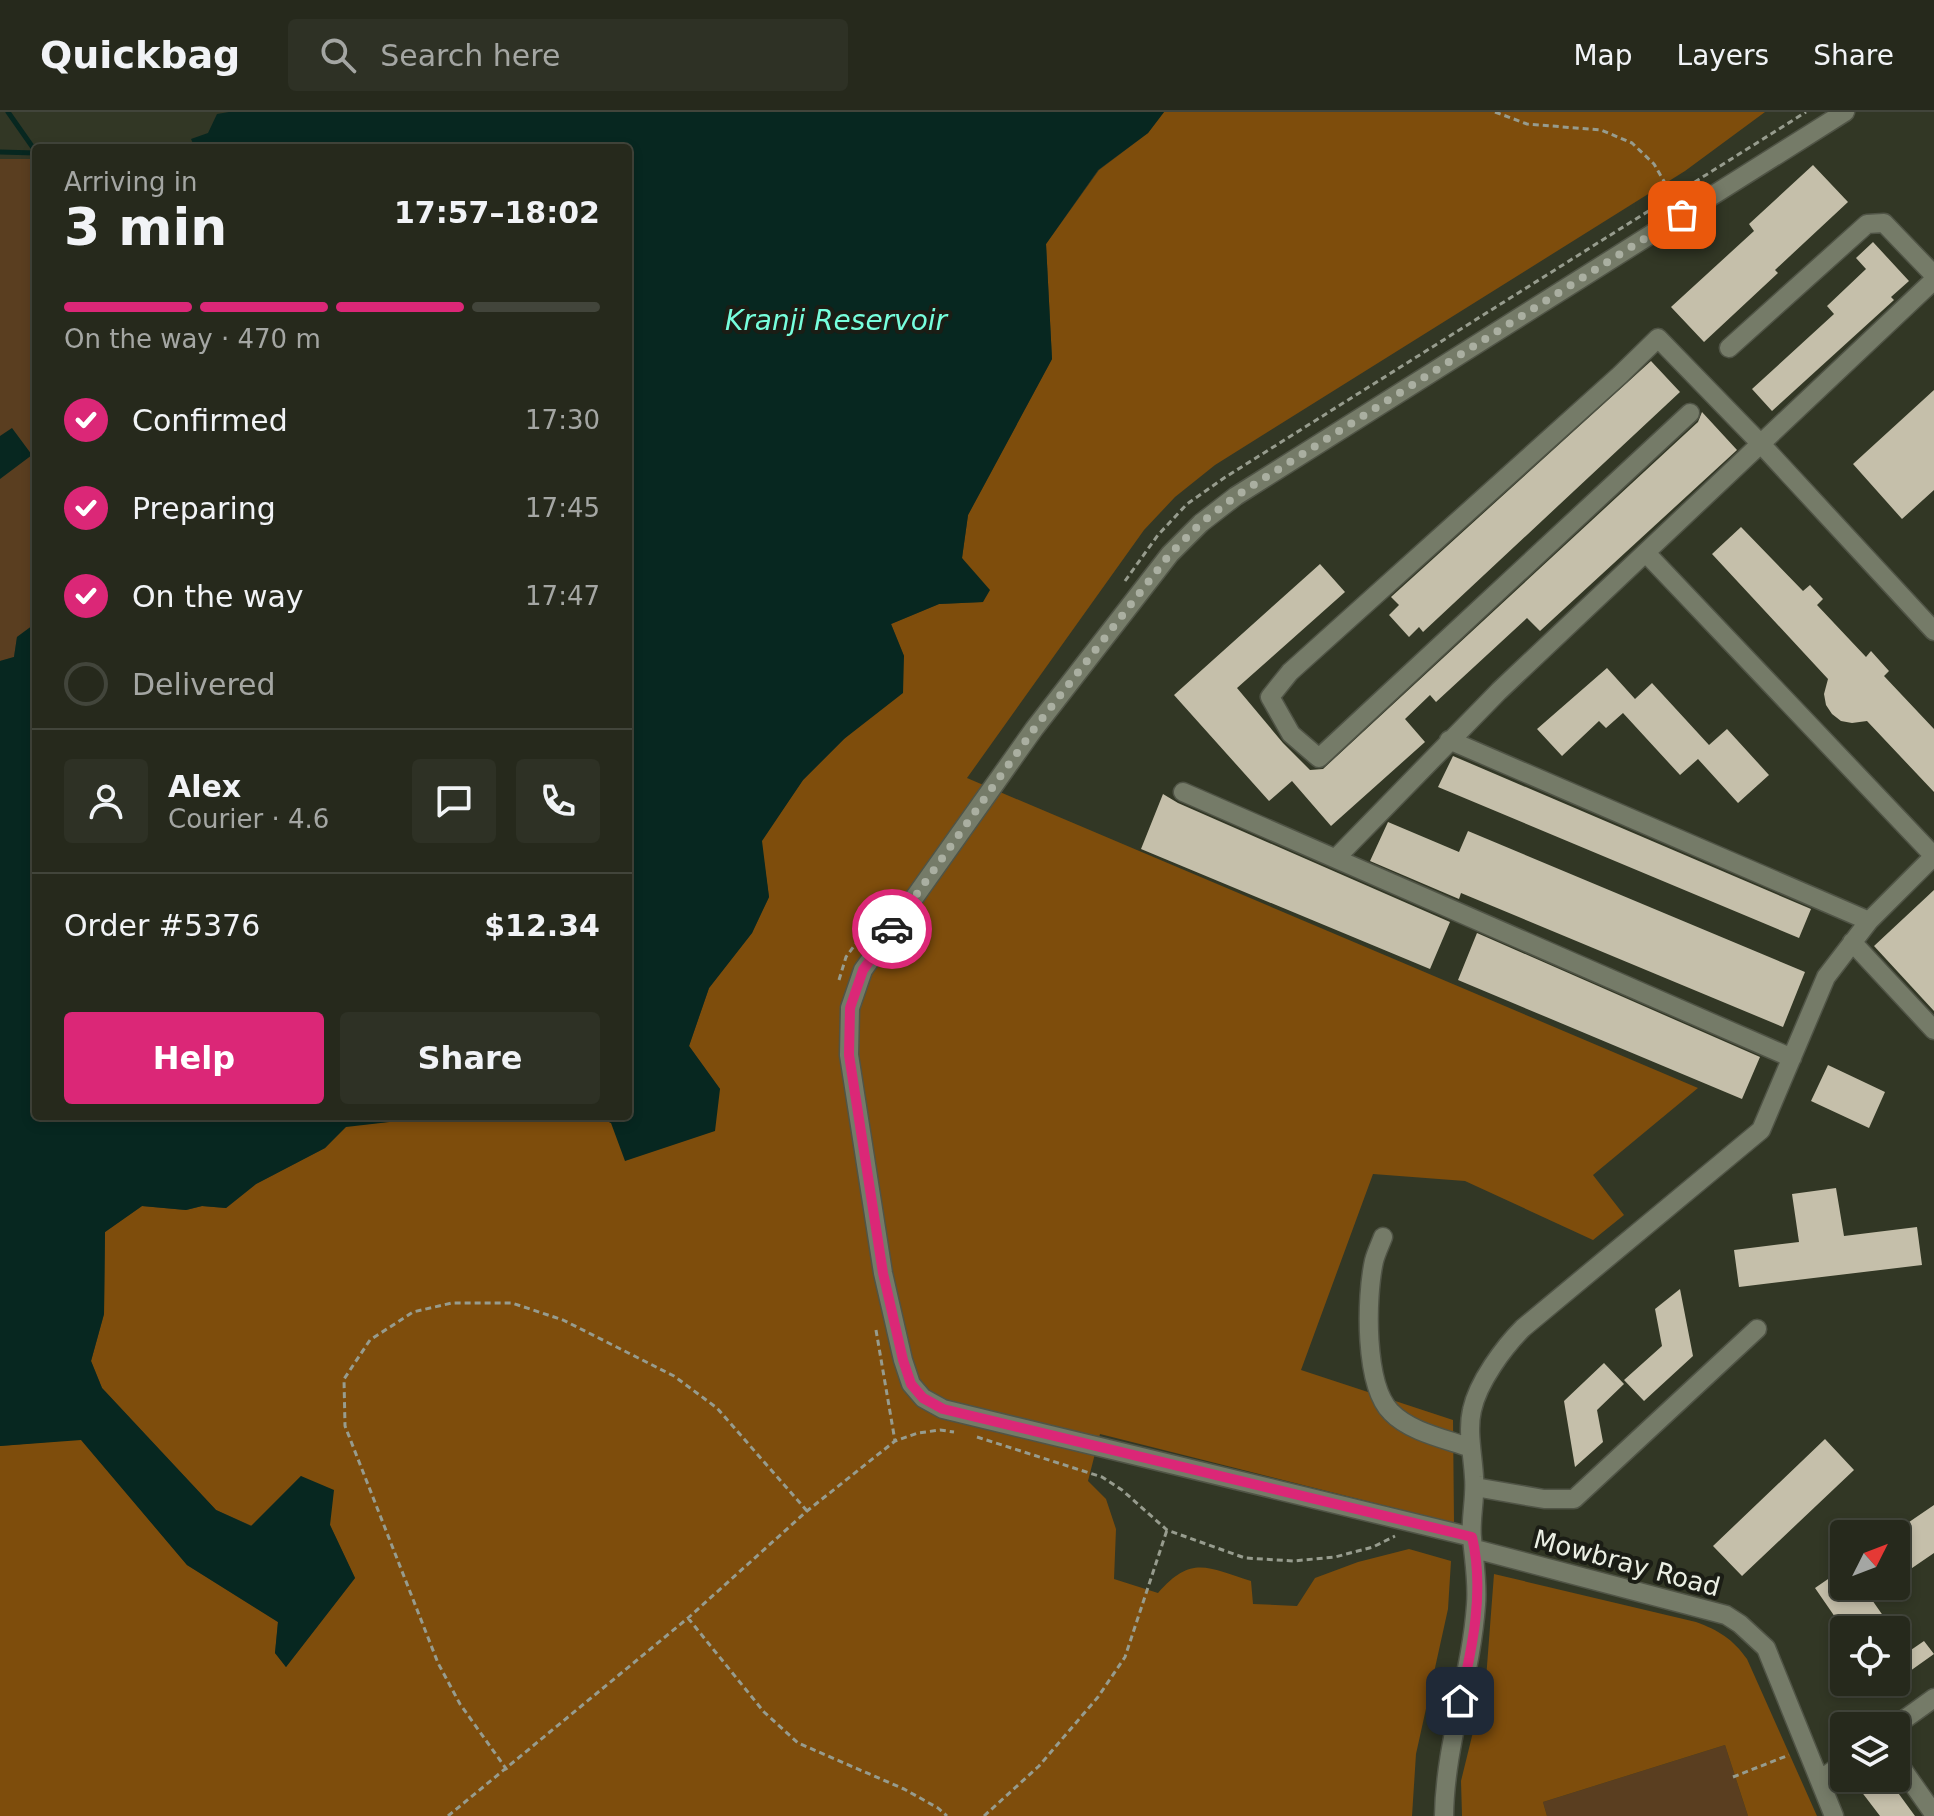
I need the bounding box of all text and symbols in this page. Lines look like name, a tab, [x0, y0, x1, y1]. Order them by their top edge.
search box	[288, 19, 848, 91]
text: Quickbag	[40, 33, 240, 77]
icon: search	[316, 33, 360, 77]
text: Search here	[380, 38, 560, 73]
text: Map	[1573, 39, 1633, 72]
text: Layers	[1677, 39, 1769, 72]
text: Share	[1813, 39, 1894, 72]
text: Arriving in	[64, 167, 198, 197]
pin	[1648, 181, 1716, 249]
icon: bag	[1660, 193, 1704, 237]
text: 17:57–18:02	[394, 195, 600, 230]
text: 3 min	[64, 197, 227, 257]
water label: Kranji Reservoir	[725, 304, 949, 337]
text: On the way · 470 m	[64, 324, 321, 354]
icon: check	[64, 398, 108, 442]
text: Confirmed	[132, 403, 288, 438]
text: 17:30	[525, 405, 600, 435]
icon: check	[64, 486, 108, 530]
text: Preparing	[132, 491, 276, 526]
text: 17:45	[525, 493, 600, 523]
icon: check	[64, 574, 108, 618]
text: On the way	[132, 579, 304, 614]
text: 17:47	[525, 581, 600, 611]
text: Delivered	[132, 667, 276, 702]
button: person	[64, 759, 148, 843]
button: chat	[412, 759, 496, 843]
button: phone	[516, 759, 600, 843]
text: Alex	[168, 769, 241, 804]
text: Courier · 4.6	[168, 804, 329, 834]
courier	[852, 889, 932, 969]
icon: car	[870, 907, 914, 951]
text: Order #5376	[64, 908, 260, 943]
text: $12.34	[484, 908, 600, 943]
button: Help	[64, 1012, 324, 1104]
button: Share	[340, 1012, 600, 1104]
north arrow	[1830, 1520, 1910, 1600]
map controls	[1830, 1520, 1910, 1792]
street label: Mowbray Road	[1531, 1524, 1723, 1602]
button: locate	[1830, 1616, 1910, 1696]
pin	[1426, 1667, 1494, 1735]
icon: home	[1438, 1679, 1482, 1723]
button: layers	[1830, 1712, 1910, 1792]

